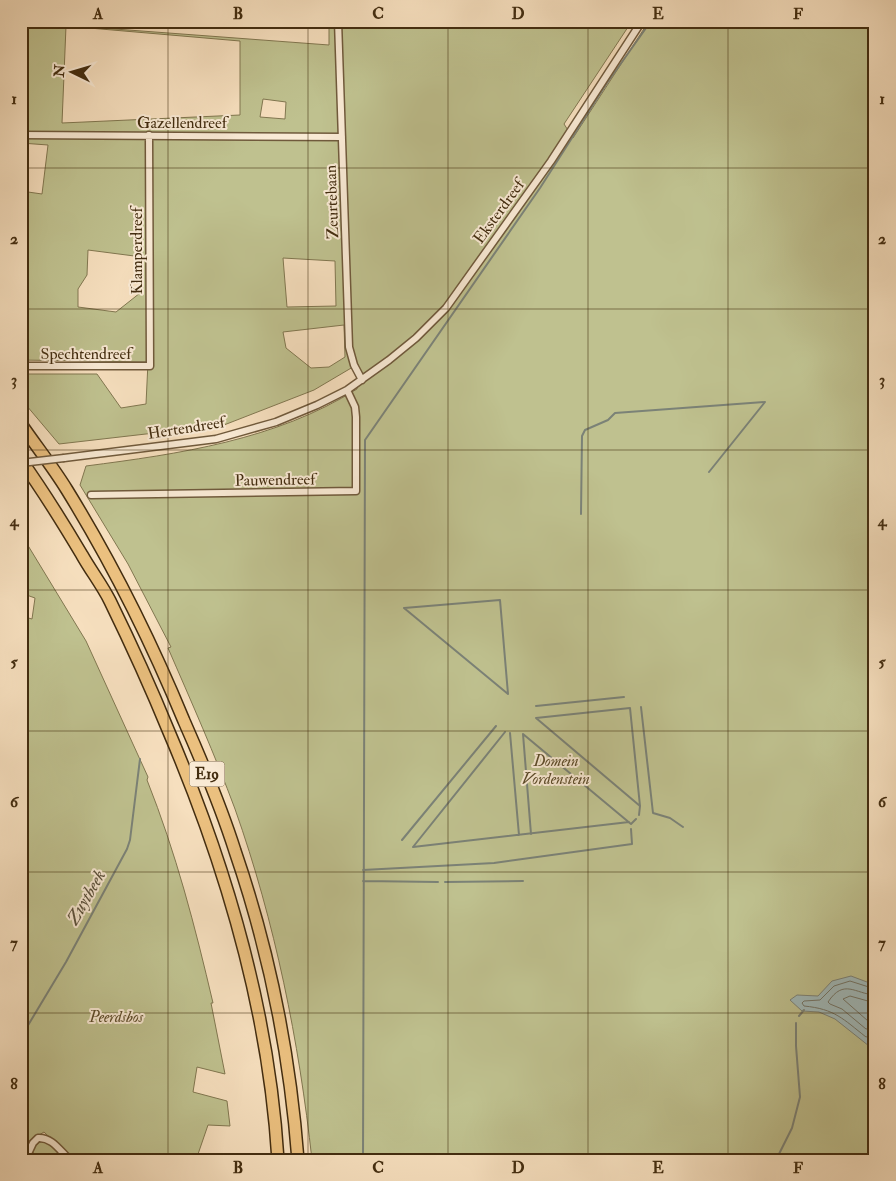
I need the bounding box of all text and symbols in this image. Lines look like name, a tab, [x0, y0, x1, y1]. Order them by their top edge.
text: A	[92, 4, 104, 24]
text: B	[233, 4, 243, 24]
text: C	[372, 4, 384, 24]
text: D	[511, 4, 525, 24]
text: E	[652, 4, 664, 24]
text: F	[793, 4, 803, 24]
north arrow	[48, 48, 98, 98]
text: N	[50, 63, 69, 79]
text: 1	[11, 89, 17, 109]
text: 1	[879, 89, 885, 109]
street label: Gazellendreef	[137, 113, 230, 133]
street label: Zeurtebaan	[321, 165, 343, 239]
street label: Eksterdreef	[469, 173, 530, 248]
street label: Klamperdreef	[127, 205, 148, 295]
text: 2	[10, 229, 18, 249]
text: 2	[878, 229, 886, 249]
street label: Spechtendreef	[41, 344, 134, 365]
text: 3	[11, 370, 17, 390]
text: 3	[879, 370, 885, 390]
street label: Hertendreef	[146, 412, 229, 444]
street label: Pauwendreef	[234, 469, 318, 491]
text: 4	[9, 511, 20, 531]
text: 4	[877, 511, 888, 531]
text: 5	[10, 652, 18, 672]
text: 5	[878, 652, 886, 672]
park label: Domein Vordenstein	[522, 751, 590, 789]
road number: E19	[190, 762, 224, 786]
text: 6	[10, 792, 20, 812]
text: 6	[878, 792, 888, 812]
water label: Zuytbeek	[61, 866, 111, 930]
text: 7	[10, 933, 18, 953]
text: 7	[878, 933, 886, 953]
park label: Peerdsbos	[88, 1007, 144, 1027]
text: 8	[10, 1074, 18, 1094]
text: 8	[878, 1074, 886, 1094]
text: A	[92, 1158, 104, 1178]
text: B	[233, 1158, 243, 1178]
text: C	[372, 1158, 384, 1178]
text: D	[511, 1158, 525, 1178]
text: E	[652, 1158, 664, 1178]
text: F	[793, 1158, 803, 1178]

